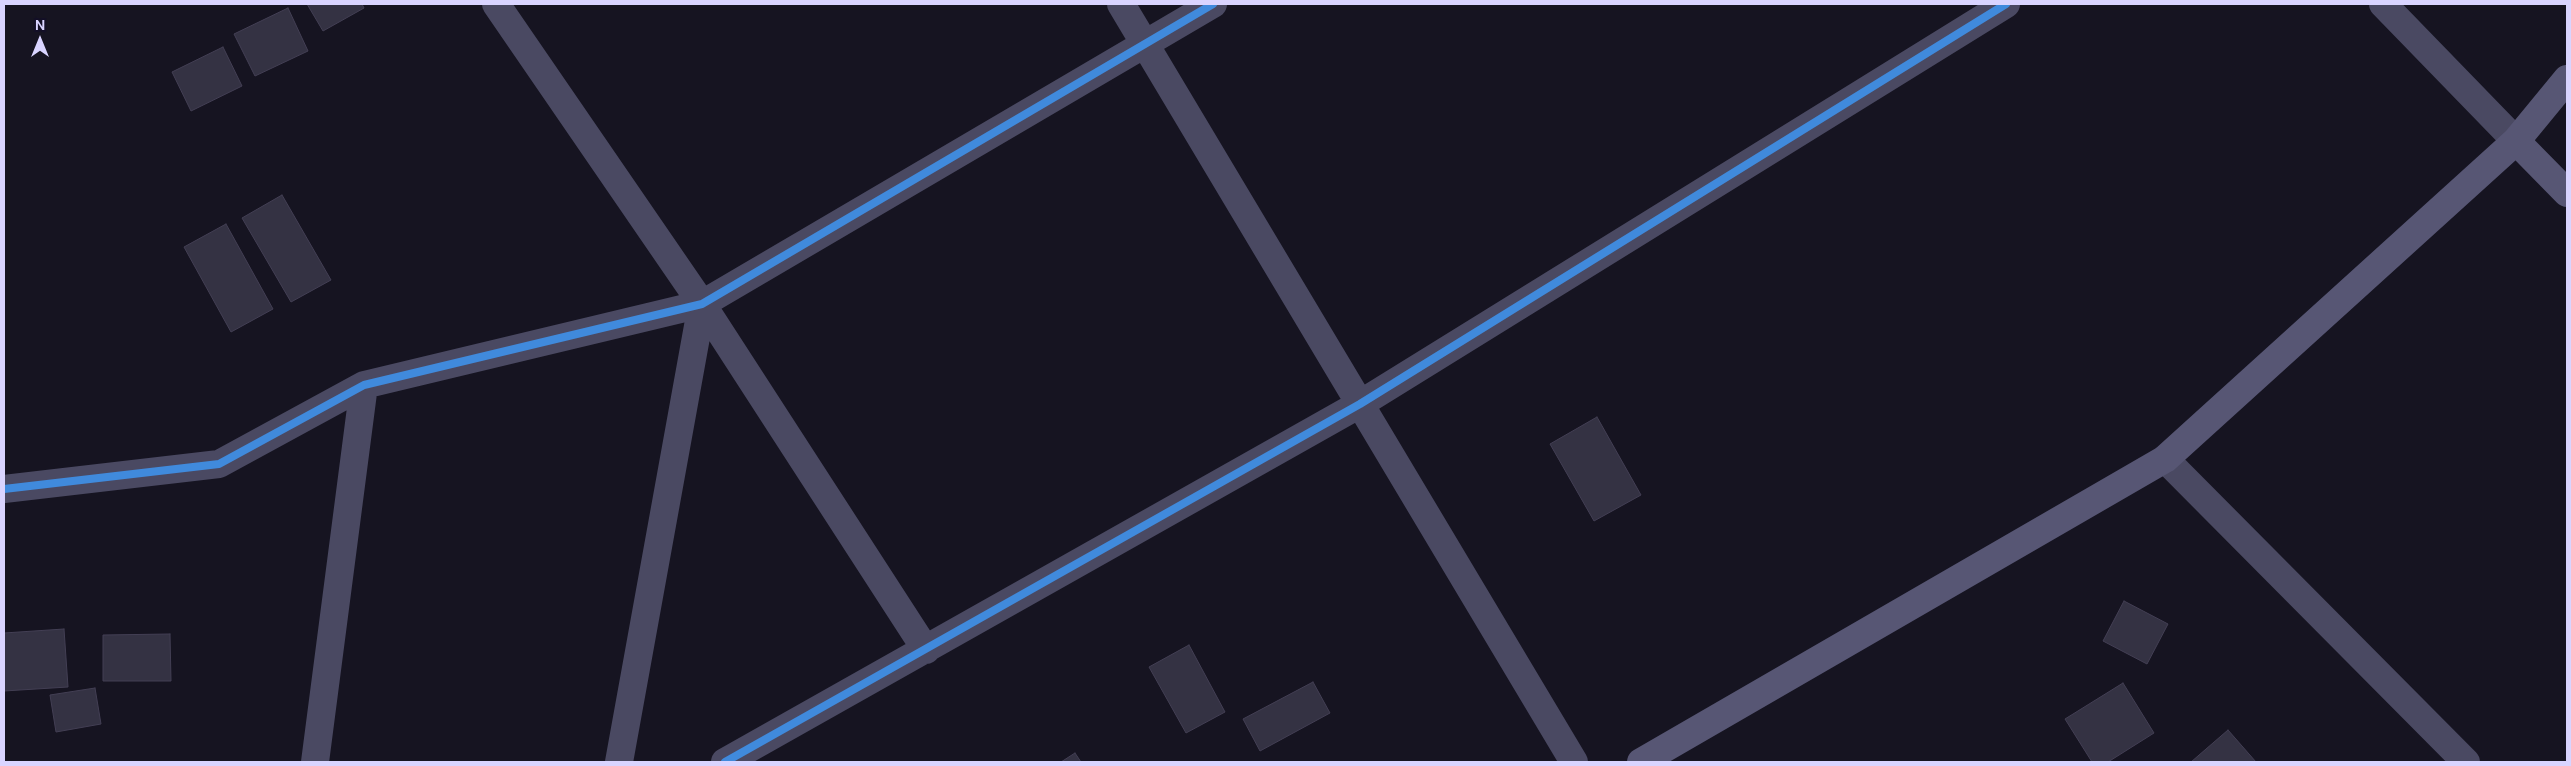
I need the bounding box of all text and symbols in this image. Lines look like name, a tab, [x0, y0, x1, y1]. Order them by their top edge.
north arrow	[15, 15, 65, 65]
text: N	[35, 16, 45, 34]

